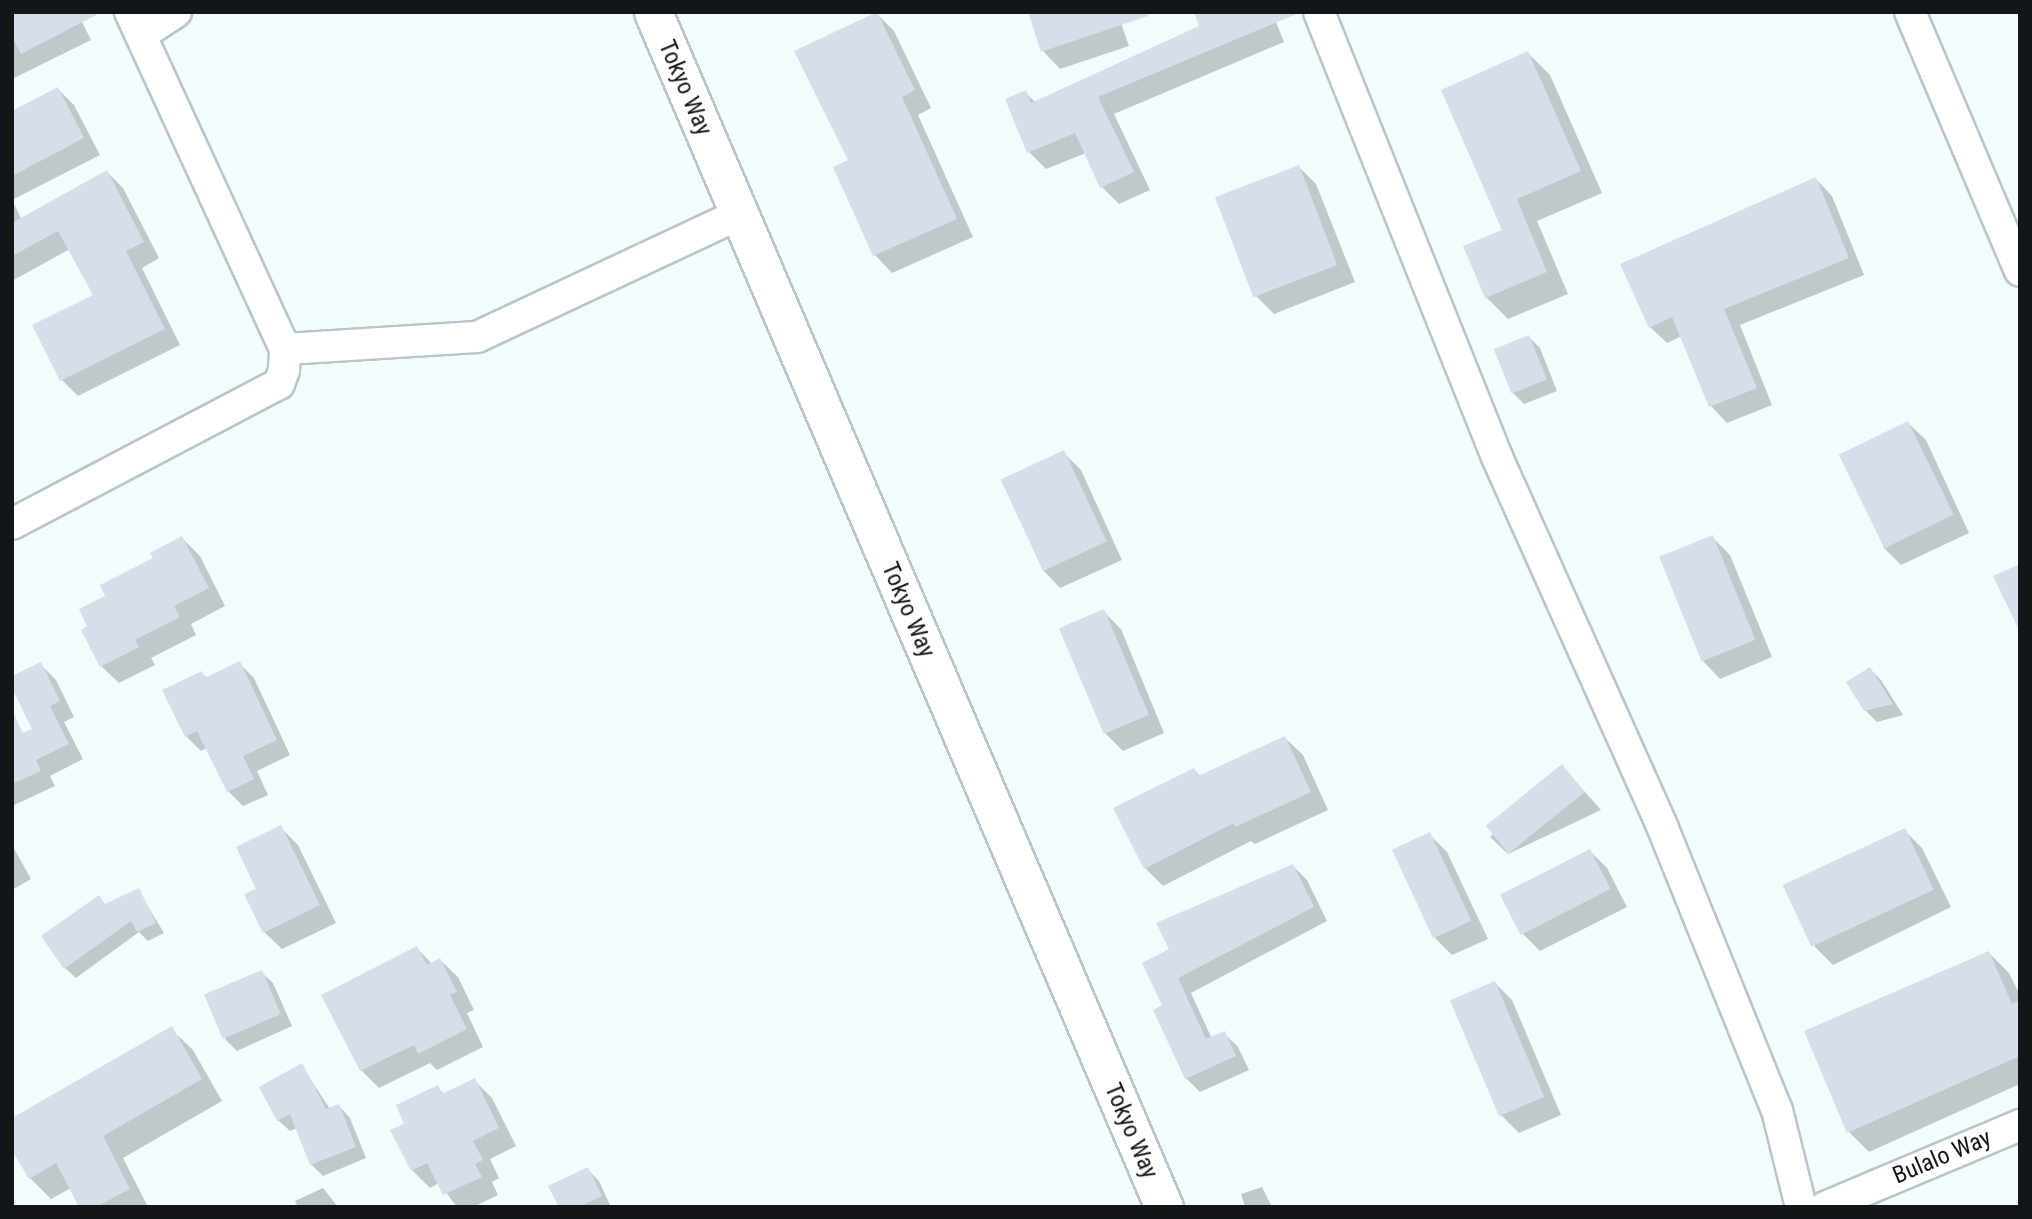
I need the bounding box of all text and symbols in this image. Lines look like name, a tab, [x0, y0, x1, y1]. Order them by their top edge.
street label: Tokyo Way	[652, 36, 718, 140]
street label: Tokyo Way	[875, 558, 941, 662]
street label: Tokyo Way	[1098, 1079, 1164, 1183]
street label: Bulalo Way	[1889, 1123, 1995, 1191]

